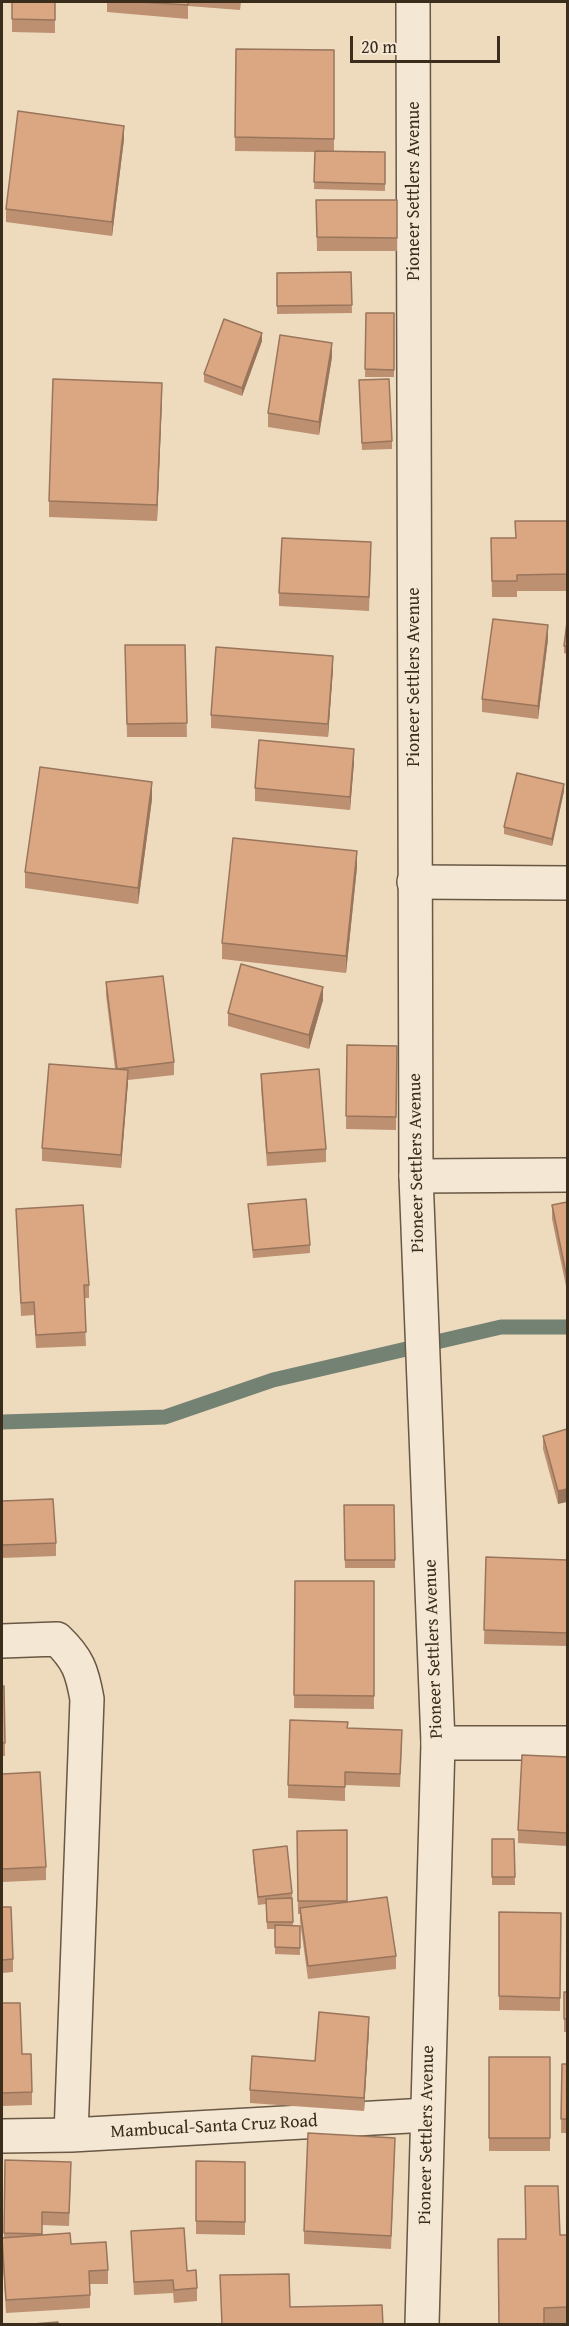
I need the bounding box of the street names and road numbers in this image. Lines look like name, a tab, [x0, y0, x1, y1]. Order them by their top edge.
street label: Pioneer Settlers Avenue	[403, 101, 425, 281]
street label: Pioneer Settlers Avenue	[403, 587, 425, 767]
street label: Pioneer Settlers Avenue	[405, 1073, 429, 1253]
street label: Pioneer Settlers Avenue	[420, 1559, 448, 1739]
street label: Pioneer Settlers Avenue	[415, 2045, 439, 2225]
street label: Mambucal-Santa Cruz Road	[110, 2111, 318, 2143]

